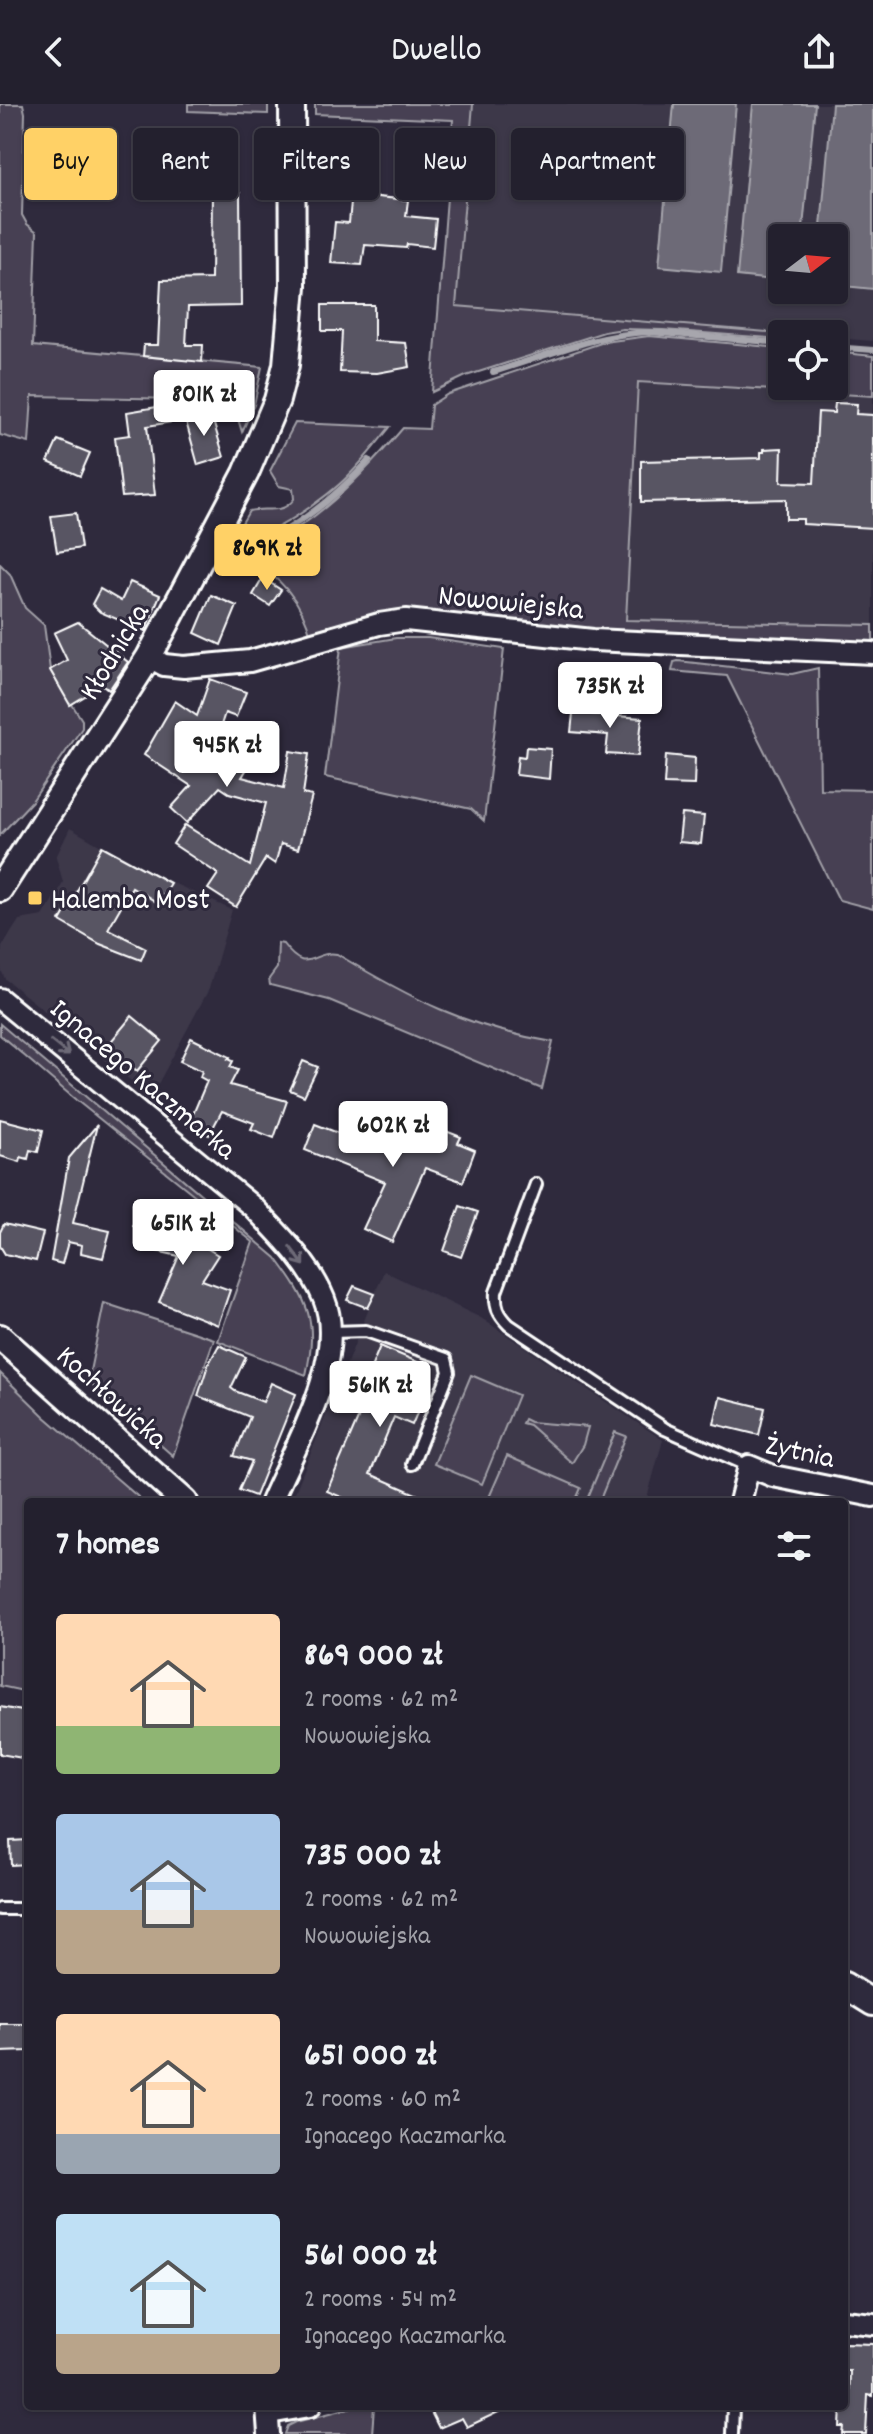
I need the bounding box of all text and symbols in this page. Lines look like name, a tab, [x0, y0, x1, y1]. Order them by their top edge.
text: Dwello	[391, 26, 482, 78]
icon: back	[32, 30, 76, 74]
icon: share	[797, 30, 841, 74]
chip: Buy	[24, 128, 117, 200]
chip: Rent	[133, 128, 238, 200]
chip: Filters	[254, 128, 379, 200]
chip: New	[395, 128, 495, 200]
chip: Apartment	[511, 128, 684, 200]
north arrow	[768, 224, 848, 304]
map controls	[768, 224, 848, 400]
button: locate	[768, 320, 848, 400]
pin: 801K zł	[130, 370, 278, 438]
text: 801K zł	[172, 377, 236, 414]
pin: 869K zł	[193, 524, 341, 592]
text: 869K zł	[232, 531, 302, 568]
street label: Nowowiejska	[436, 576, 586, 635]
street label: Kłodnicka	[71, 596, 163, 710]
pin: 735K zł	[536, 662, 684, 730]
text: 735K zł	[576, 669, 644, 706]
pin: 945K zł	[153, 721, 301, 789]
text: 945K zł	[192, 728, 262, 765]
place label: Halemba Most	[51, 881, 210, 924]
marker: Halemba Most	[26, 889, 44, 907]
street label: Ignacego Kaczmarka	[38, 990, 245, 1173]
one-way arrow	[50, 1039, 70, 1057]
pin: 602K zł	[319, 1101, 467, 1169]
text: 602K zł	[357, 1108, 429, 1145]
pin: 651K zł	[109, 1199, 257, 1267]
text: 651K zł	[151, 1206, 215, 1243]
one-way arrow	[288, 1245, 305, 1267]
street label: Kochłowicka	[45, 1337, 176, 1462]
pin: 561K zł	[306, 1361, 454, 1429]
text: 561K zł	[348, 1368, 412, 1405]
street label: Żytnia	[760, 1426, 839, 1483]
text: 7 homes	[56, 1522, 160, 1571]
icon: filters	[772, 1524, 816, 1568]
text: 869 000 zł	[304, 1633, 443, 1682]
icon: home	[120, 1646, 216, 1742]
text: 2 rooms · 62 m²	[304, 1682, 458, 1719]
text: Nowowiejska	[304, 1719, 430, 1756]
text: 735 000 zł	[304, 1833, 441, 1882]
icon: home	[120, 1846, 216, 1942]
text: 2 rooms · 62 m²	[304, 1882, 458, 1919]
text: Nowowiejska	[304, 1919, 430, 1956]
text: 651 000 zł	[304, 2033, 437, 2082]
icon: home	[120, 2046, 216, 2142]
text: 2 rooms · 60 m²	[304, 2082, 461, 2119]
text: Ignacego Kaczmarka	[304, 2119, 506, 2156]
text: 561 000 zł	[304, 2233, 437, 2282]
icon: home	[120, 2246, 216, 2342]
text: 2 rooms · 54 m²	[304, 2282, 457, 2319]
text: Ignacego Kaczmarka	[304, 2319, 506, 2356]

